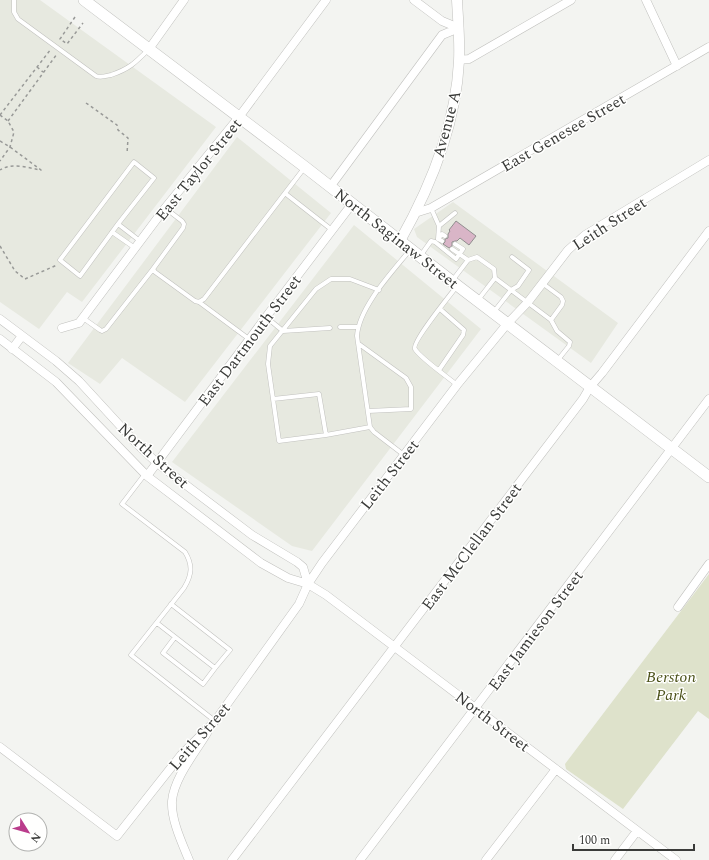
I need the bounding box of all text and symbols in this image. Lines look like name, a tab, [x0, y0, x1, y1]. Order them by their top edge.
street label: East Genesee Street	[497, 87, 630, 178]
street label: Avenue A	[426, 88, 467, 161]
street label: East Taylor Street	[150, 113, 248, 226]
street label: North Saginaw Street	[329, 182, 464, 295]
street label: Leith Street	[568, 191, 652, 257]
street label: East Dartmouth Street	[192, 269, 308, 411]
street label: North Street	[112, 417, 195, 495]
street label: Leith Street	[355, 434, 425, 515]
street label: East McClellan Street	[416, 478, 528, 615]
street label: East Jamieson Street	[482, 565, 589, 696]
park label: Berston Park	[646, 665, 696, 707]
street label: North Street	[450, 686, 535, 758]
street label: Leith Street	[163, 697, 237, 776]
north arrow	[8, 812, 48, 852]
scale bar	[573, 826, 694, 852]
text: N	[26, 829, 45, 846]
text: 100 m	[579, 831, 610, 850]

